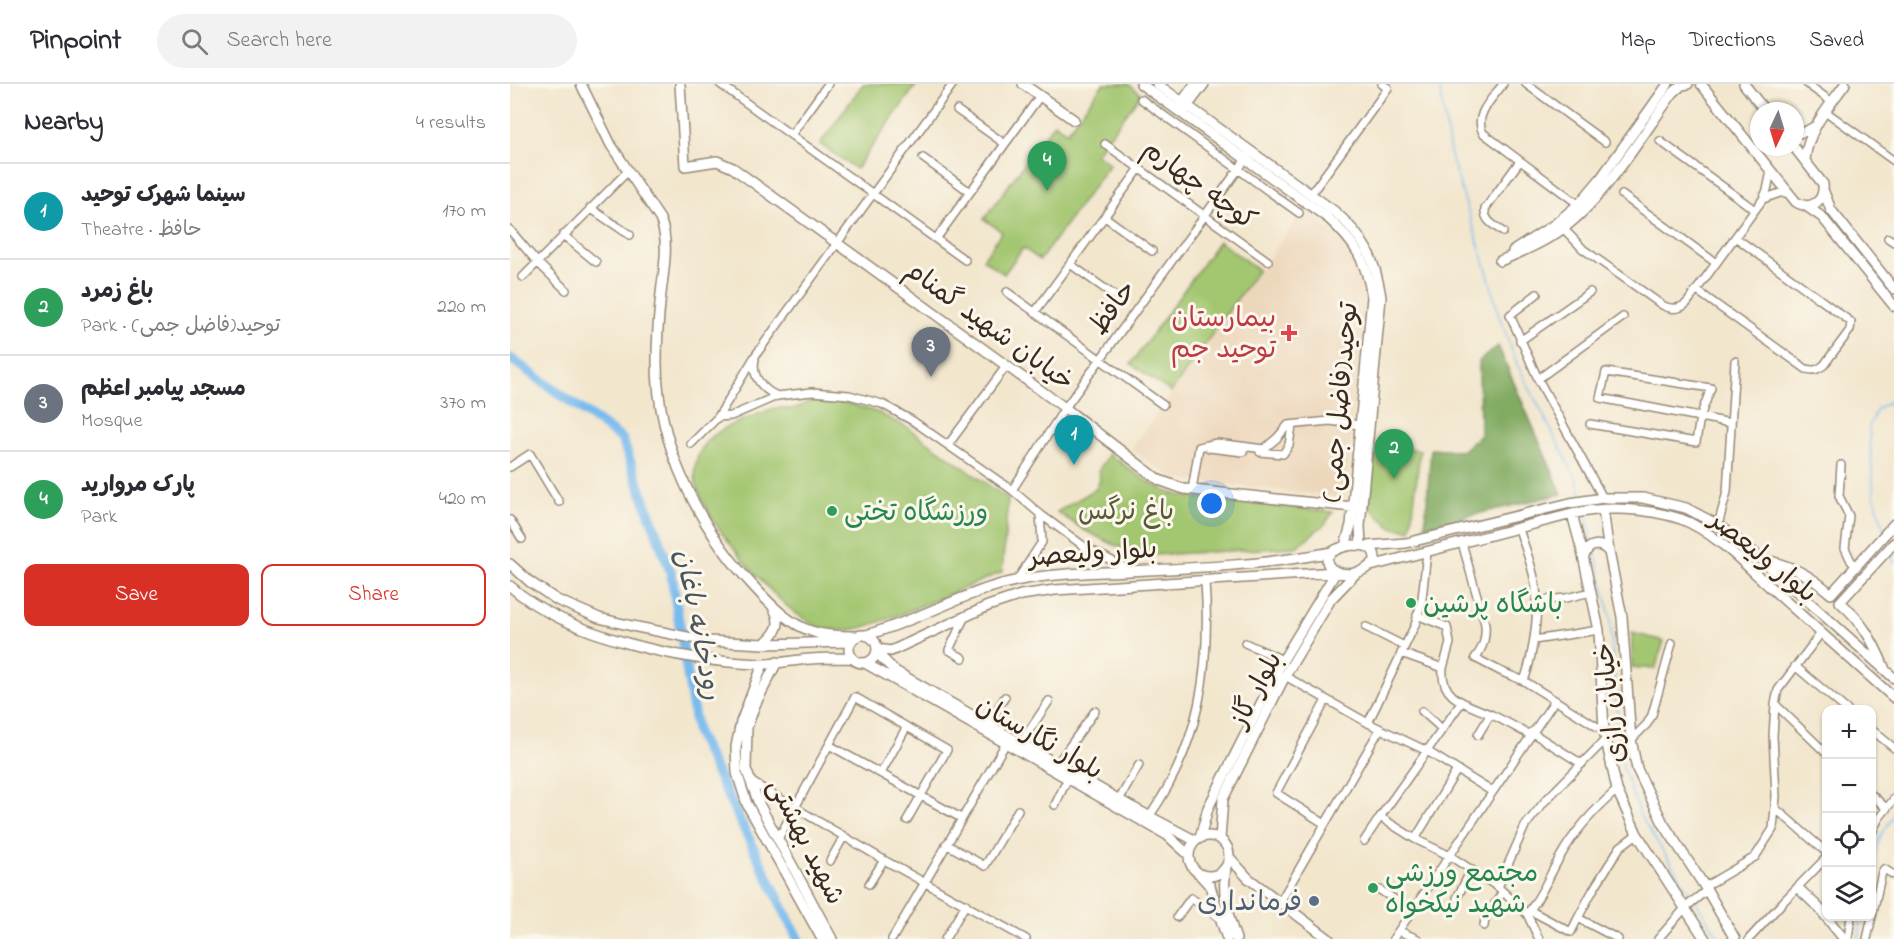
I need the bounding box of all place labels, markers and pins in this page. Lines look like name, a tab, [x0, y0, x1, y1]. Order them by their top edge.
pin: 4	[1028, 141, 1066, 191]
place label: بیمارستان توحید جم	[1170, 300, 1277, 370]
marker: بیمارستان توحید جم	[1280, 324, 1298, 342]
pin: 3	[912, 328, 950, 377]
pin: 1	[1054, 416, 1094, 465]
pin: 2	[1374, 430, 1414, 479]
place label: ورزشگاه تختی	[844, 494, 988, 533]
marker: ورزشگاه تختی	[825, 504, 839, 518]
place label: باشگاه پرشین	[1423, 586, 1563, 625]
marker: باشگاه پرشین	[1404, 596, 1418, 610]
place label: مجتمع ورزشی شهید نیکخواه	[1385, 855, 1538, 925]
marker: مجتمع ورزشی شهید نیکخواه	[1366, 881, 1380, 895]
place label: فرمانداری	[1197, 884, 1302, 923]
marker: فرمانداری	[1307, 894, 1321, 908]

